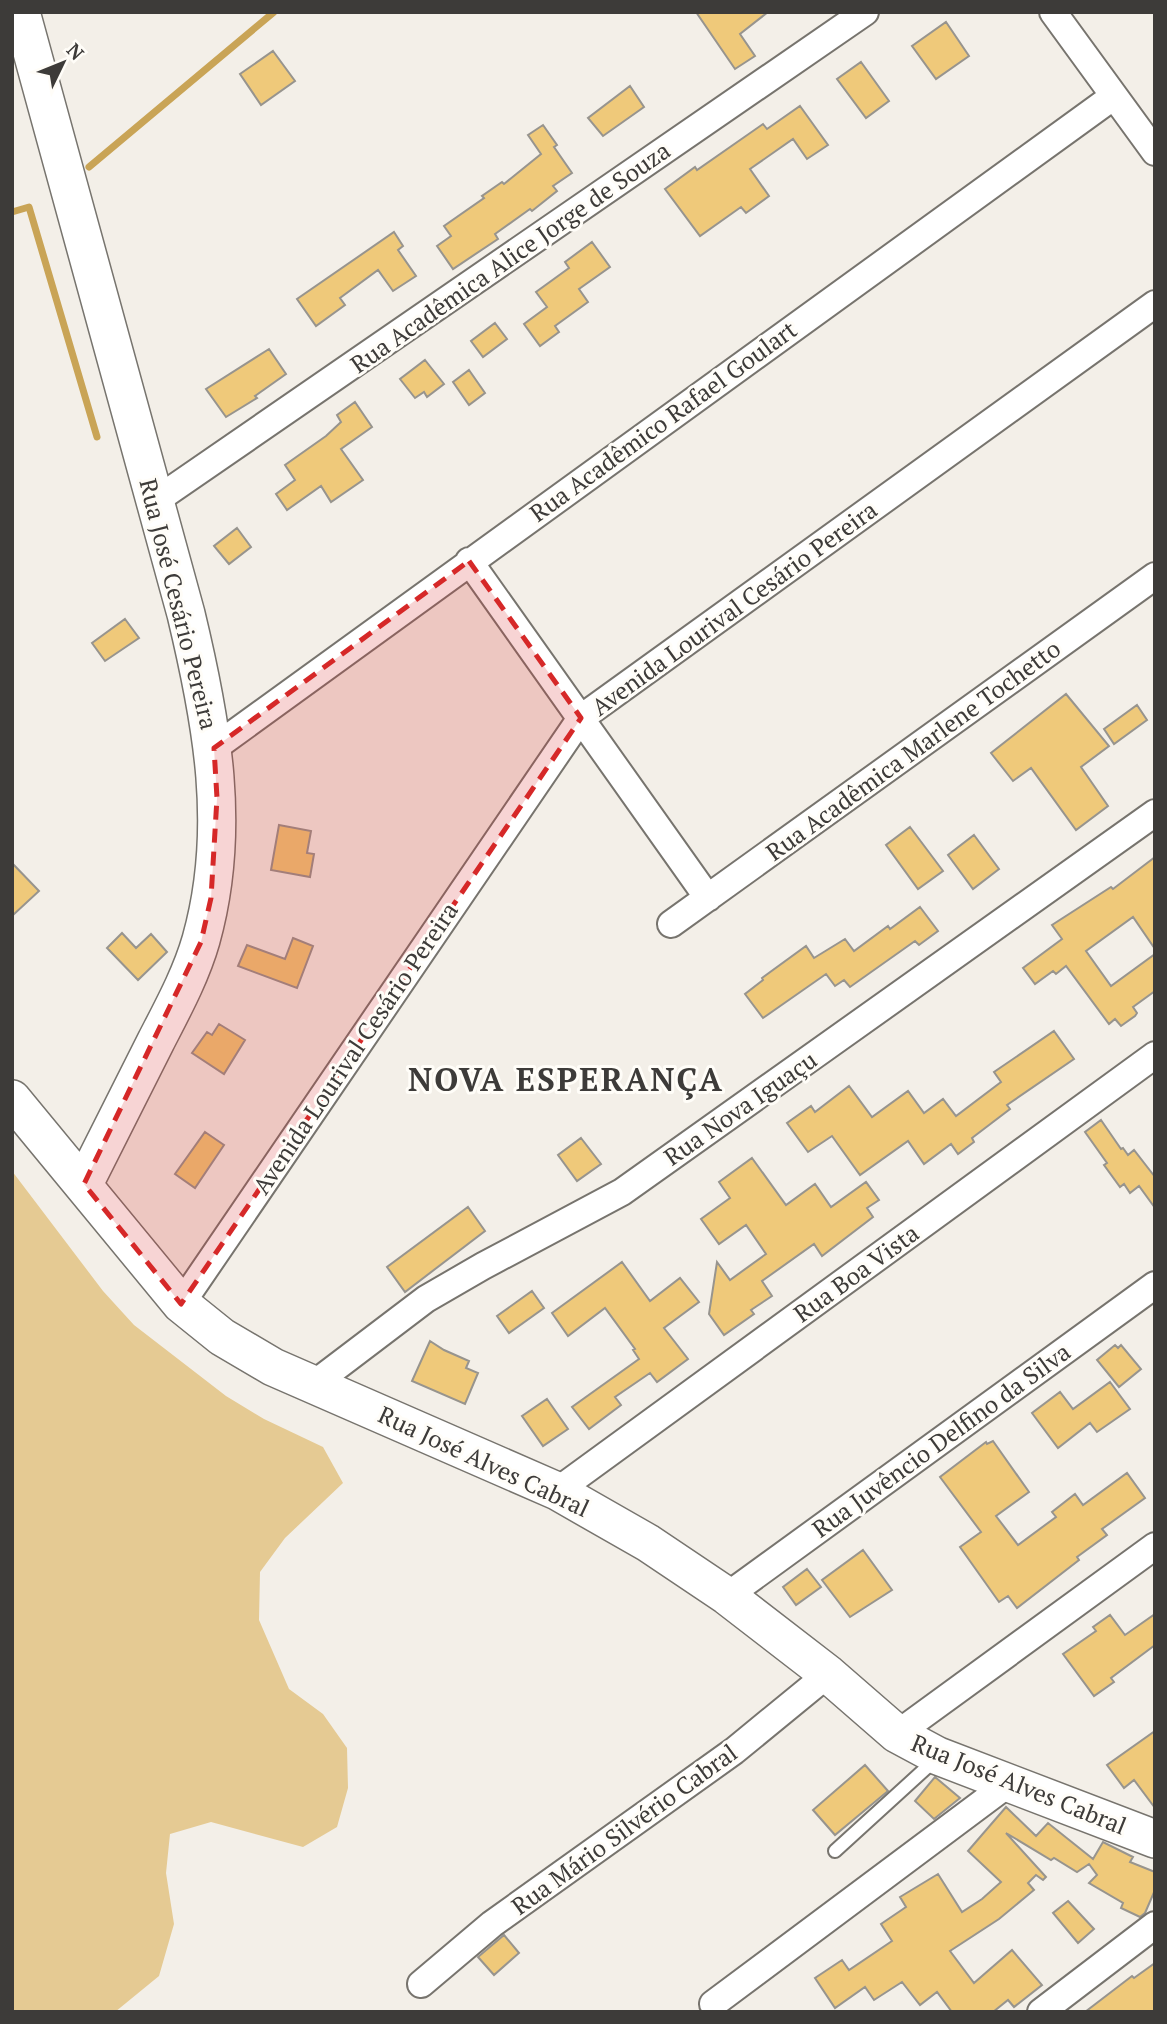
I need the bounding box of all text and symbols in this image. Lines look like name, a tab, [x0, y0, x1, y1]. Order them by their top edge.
north arrow	[28, 28, 98, 98]
text: N	[62, 37, 90, 65]
street label: Rua Acadêmica Alice Jorge de Souza	[344, 134, 676, 380]
street label: Rua Acadêmico Rafael Goulart	[523, 313, 803, 529]
street label: Rua José Cesário Pereira	[132, 475, 226, 733]
street label: Avenida Lourival Cesário Pereira	[585, 493, 883, 723]
street label: Rua Acadêmica Marlene Tochetto	[759, 632, 1067, 868]
street label: Avenida Lourival Cesário Pereira	[245, 896, 465, 1200]
street label: Rua Nova Iguaçu	[657, 1043, 823, 1173]
district label: NOVA ESPERANÇA	[408, 1058, 724, 1100]
street label: Rua Boa Vista	[787, 1217, 925, 1329]
street label: Rua Juvêncio Delfino da Silva	[806, 1336, 1076, 1544]
street label: Rua José Alves Cabral	[373, 1398, 595, 1524]
street label: Rua José Alves Cabral	[907, 1726, 1131, 1842]
street label: Rua Mário Silvério Cabral	[505, 1736, 743, 1922]

